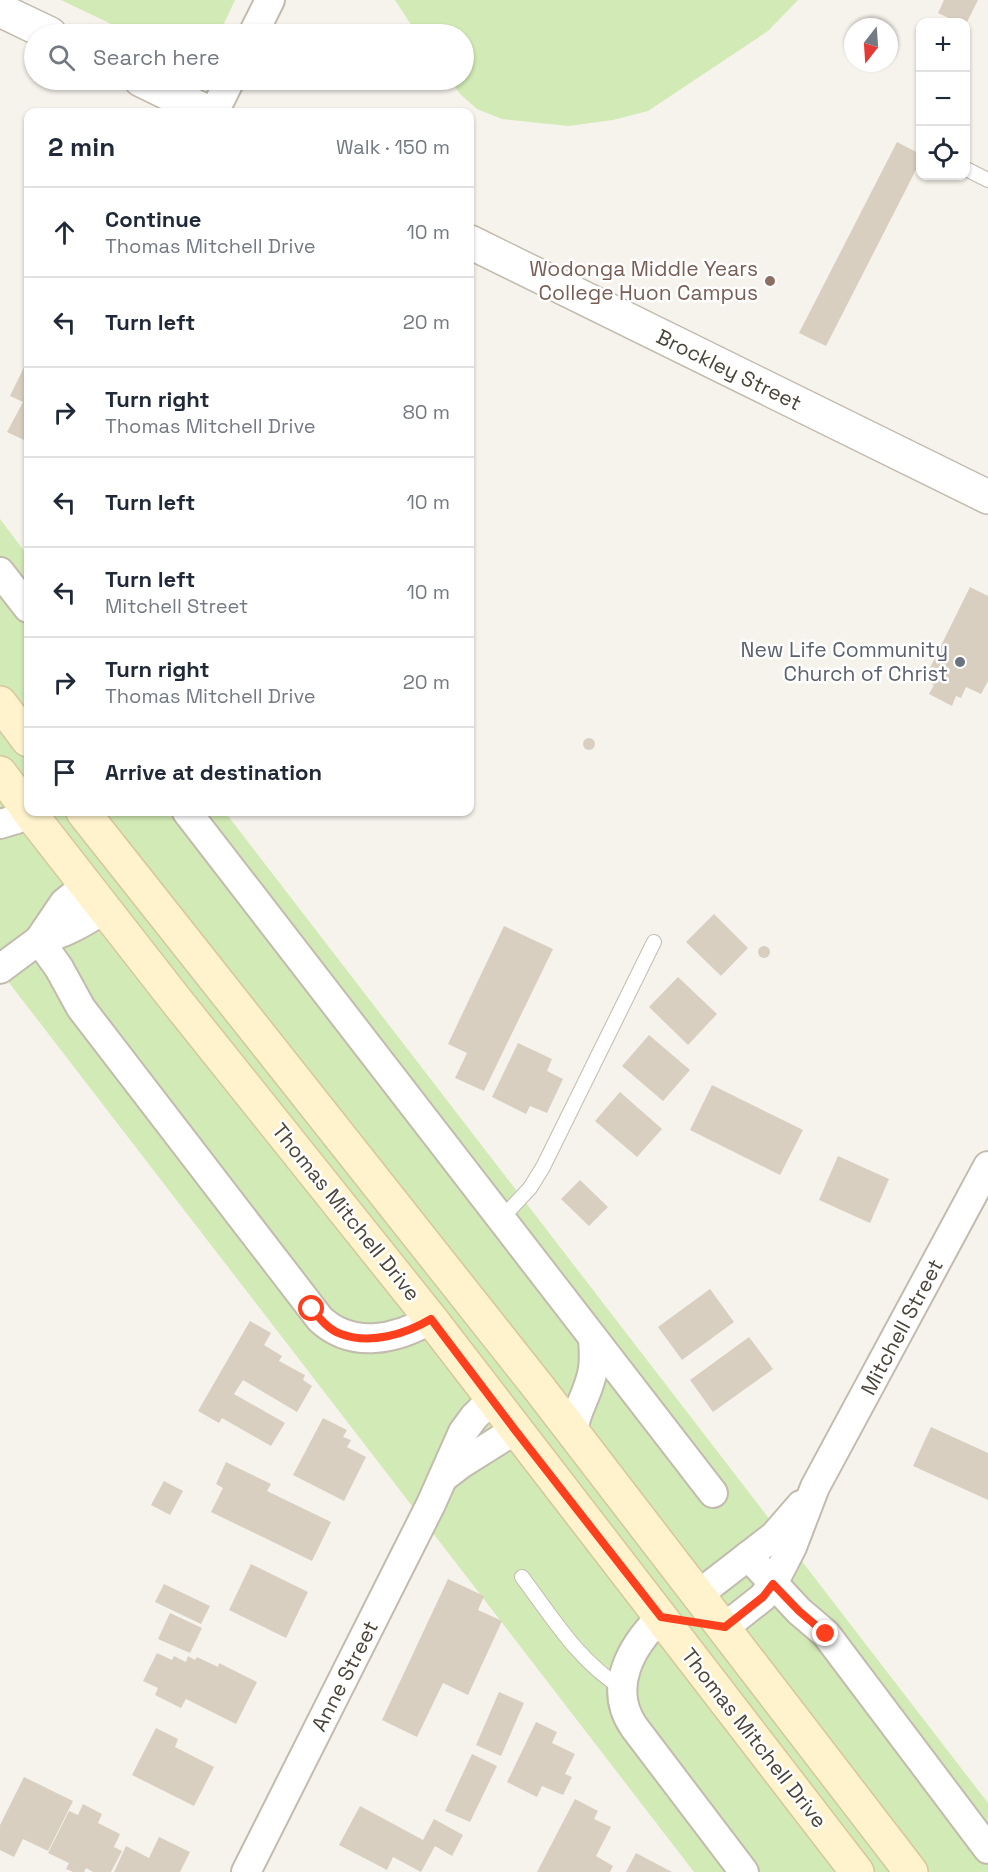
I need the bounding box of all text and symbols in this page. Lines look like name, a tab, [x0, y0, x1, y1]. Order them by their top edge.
north arrow	[844, 18, 898, 72]
map controls	[916, 18, 970, 180]
button: +	[916, 18, 970, 72]
search box	[24, 24, 474, 90]
icon: search	[45, 41, 78, 74]
text: Search here	[93, 43, 220, 71]
button: −	[916, 72, 970, 126]
button: locate	[916, 126, 970, 180]
text: 2 min	[48, 130, 115, 164]
text: Walk · 150 m	[336, 134, 450, 160]
text: Continue	[105, 205, 201, 233]
icon: ahead	[48, 216, 81, 249]
text: 10 m	[406, 219, 450, 245]
text: Thomas Mitchell Drive	[105, 233, 316, 259]
place label: Wodonga Middle Years College Huon Campus	[529, 255, 758, 306]
marker: Wodonga Middle Years College Huon Campus	[763, 274, 777, 288]
icon: left	[48, 306, 81, 339]
text: Turn left	[105, 308, 195, 336]
text: 20 m	[403, 309, 450, 335]
street label: Brockley Street	[652, 323, 806, 416]
text: Turn right	[105, 385, 210, 413]
icon: right	[48, 396, 81, 429]
text: 80 m	[402, 399, 450, 425]
text: Thomas Mitchell Drive	[105, 413, 316, 439]
icon: left	[48, 486, 81, 519]
text: Turn left	[105, 488, 195, 516]
text: 10 m	[406, 489, 450, 515]
text: Turn left	[105, 565, 195, 593]
icon: left	[48, 576, 81, 609]
text: 10 m	[406, 579, 450, 605]
text: Mitchell Street	[105, 593, 248, 619]
place label: New Life Community Church of Christ	[741, 636, 948, 687]
text: Turn right	[105, 655, 210, 683]
marker: New Life Community Church of Christ	[953, 655, 967, 669]
icon: right	[48, 666, 81, 699]
text: 20 m	[403, 669, 450, 695]
text: Thomas Mitchell Drive	[105, 683, 316, 709]
icon: arrive	[48, 756, 81, 789]
text: Arrive at destination	[105, 758, 322, 786]
street label: Thomas Mitchell Drive	[266, 1117, 426, 1306]
street label: Mitchell Street	[854, 1254, 949, 1399]
route start	[298, 1295, 324, 1321]
street label: Anne Street	[305, 1616, 384, 1736]
route end	[812, 1620, 838, 1646]
street label: Thomas Mitchell Drive	[676, 1642, 833, 1833]

